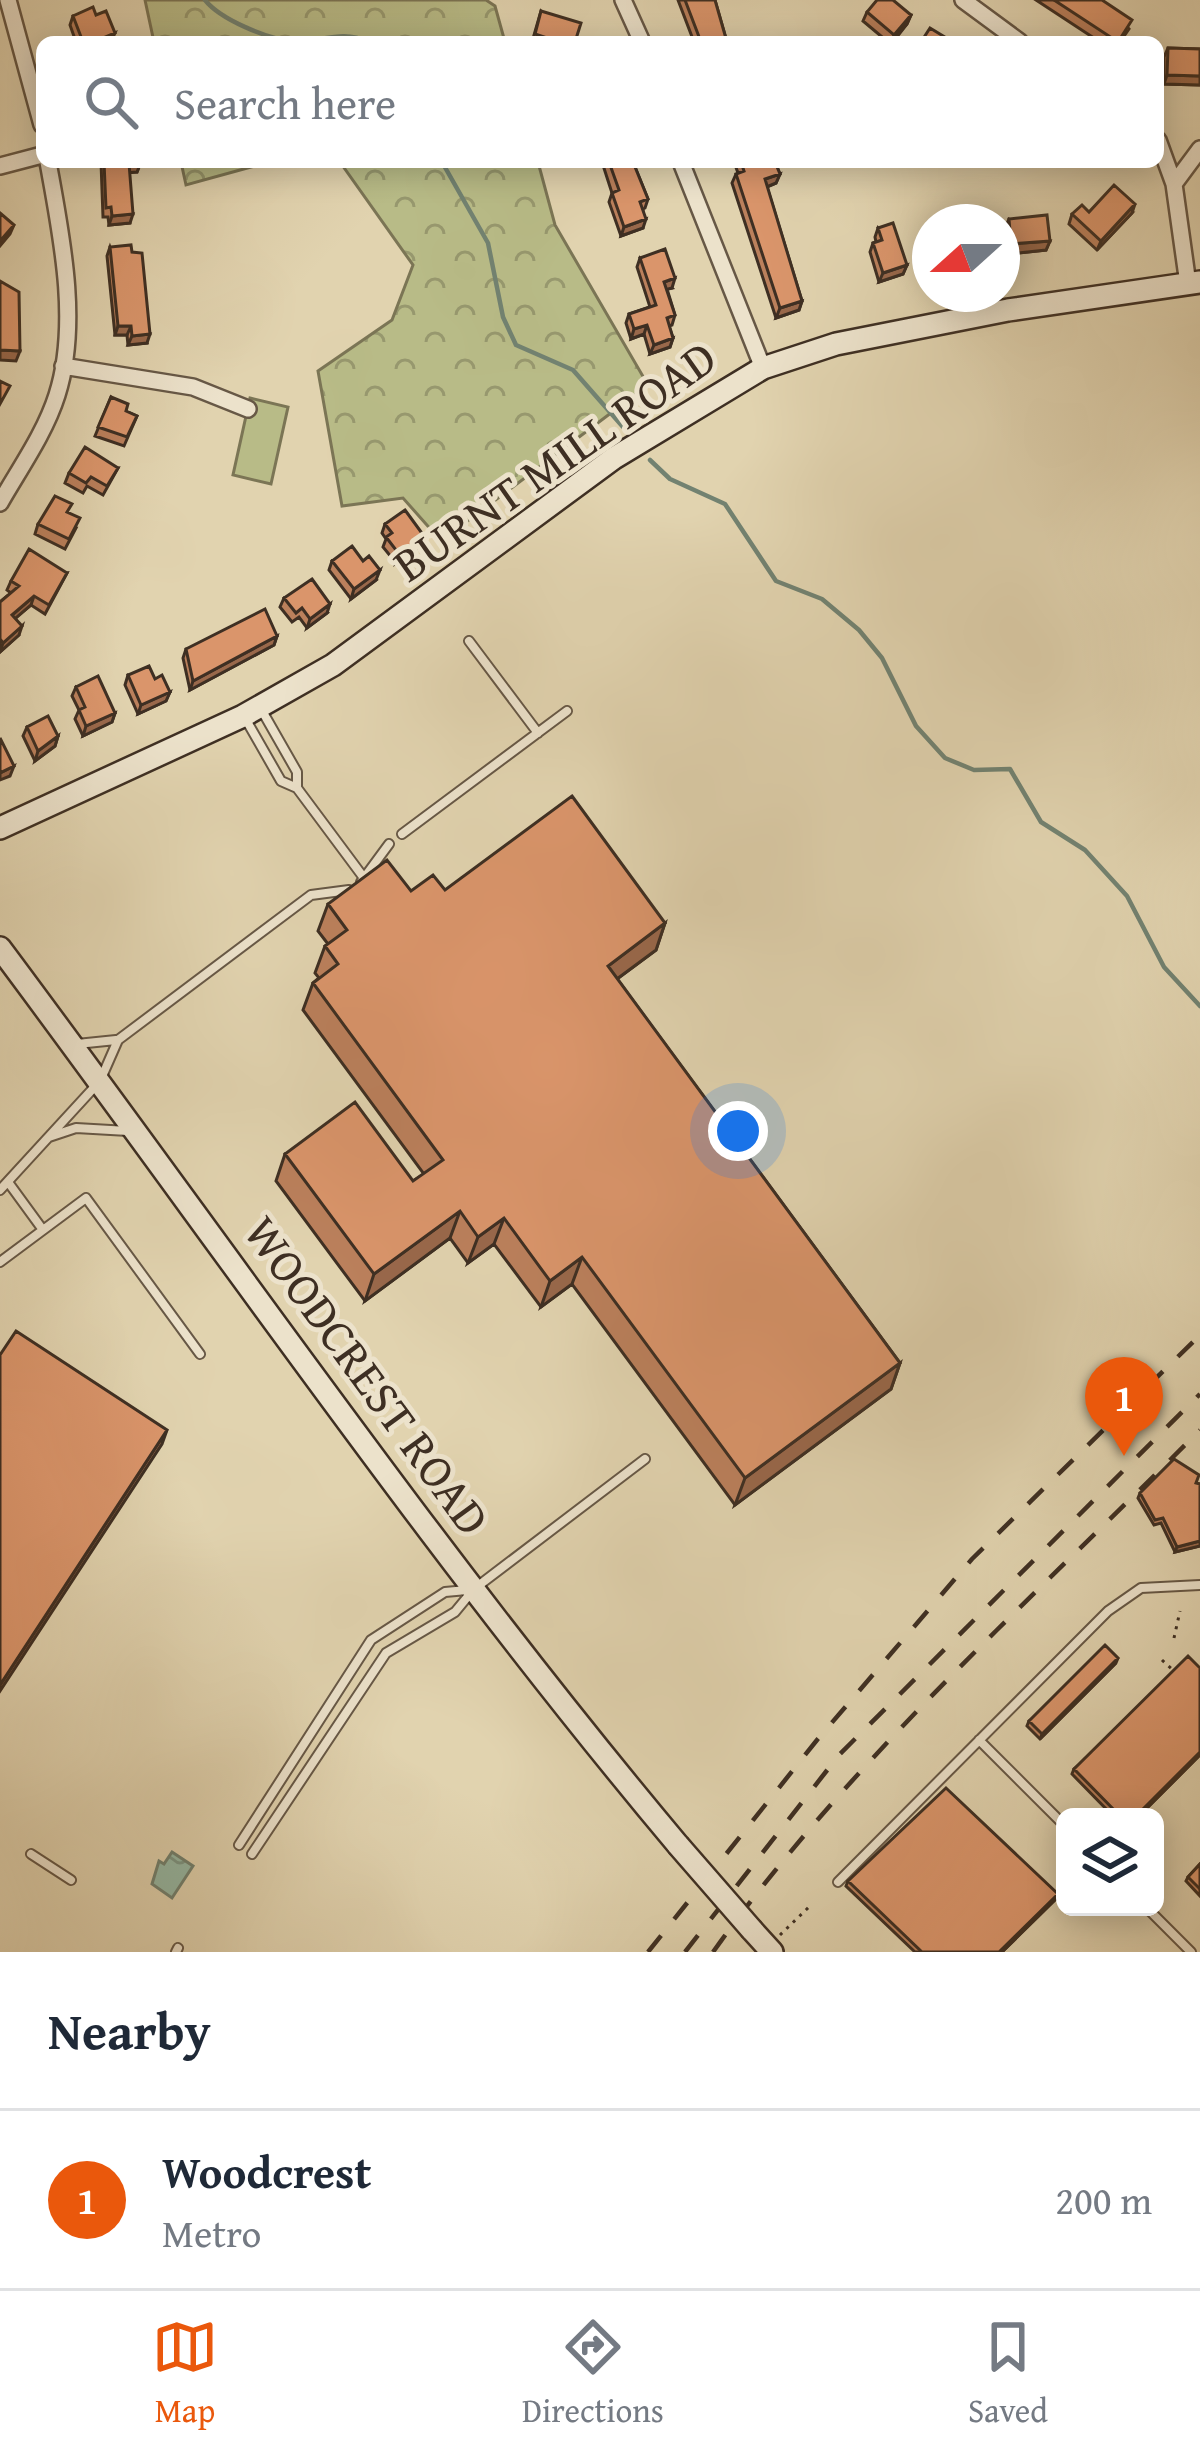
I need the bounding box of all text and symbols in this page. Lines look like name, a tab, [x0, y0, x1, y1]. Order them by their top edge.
search box	[36, 36, 1164, 168]
icon: search	[78, 69, 144, 135]
text: Search here	[174, 70, 396, 135]
north arrow	[912, 204, 1020, 312]
street label: BURNT MILL ROAD	[378, 322, 730, 598]
your location	[708, 1101, 768, 1161]
street label: WOODCREST ROAD	[228, 1200, 508, 1550]
pin: 1	[1085, 1357, 1163, 1456]
map controls	[1056, 1808, 1164, 1916]
button: layers	[1056, 1808, 1164, 1916]
text: Nearby	[48, 1993, 211, 2068]
text: Woodcrest	[162, 2139, 371, 2204]
text: 1	[77, 2171, 97, 2228]
text: 200 m	[1055, 2171, 1152, 2228]
text: Metro	[162, 2204, 261, 2261]
tab: Map	[152, 2314, 218, 2434]
tab: Directions	[522, 2314, 664, 2434]
tab: Saved	[968, 2314, 1048, 2434]

